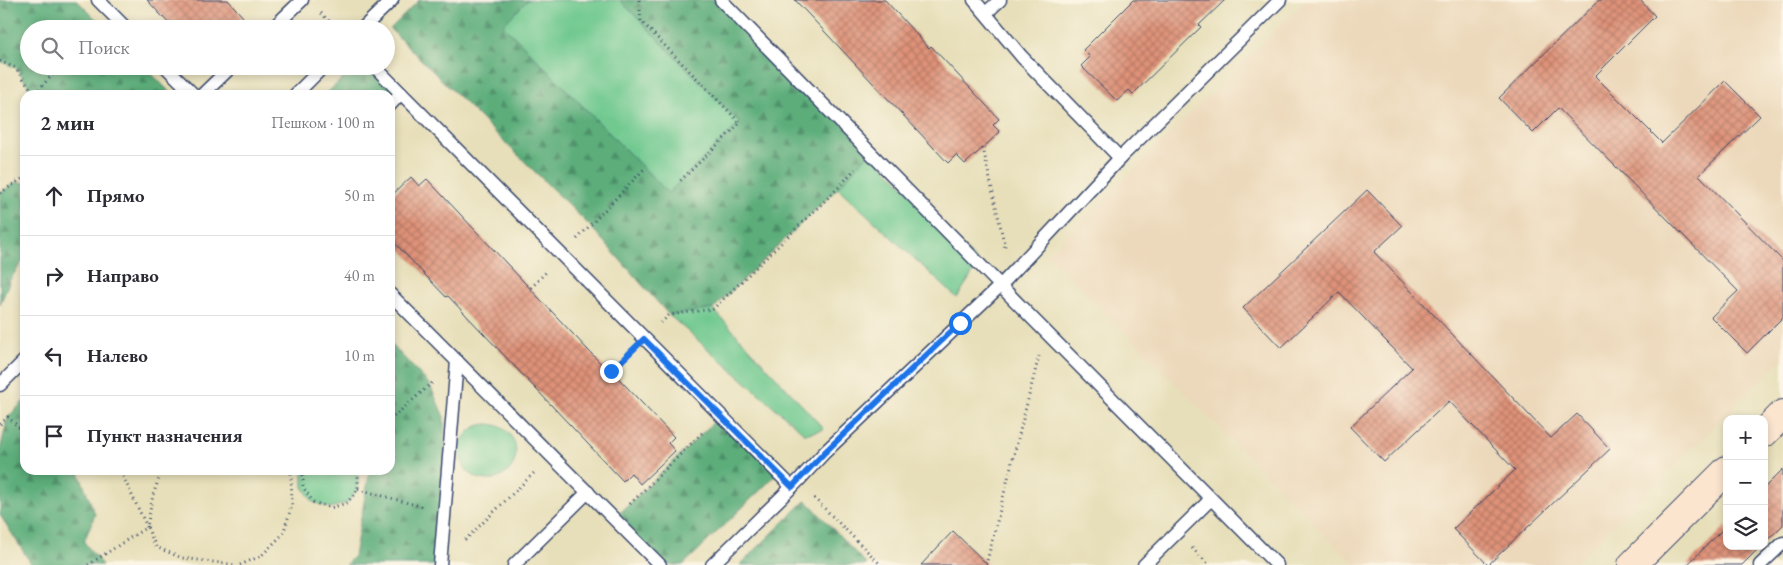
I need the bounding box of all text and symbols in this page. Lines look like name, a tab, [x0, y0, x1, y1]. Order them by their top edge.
search box	[20, 20, 395, 75]
icon: search	[38, 34, 66, 62]
text: Поиск	[78, 35, 130, 60]
text: 2 мин	[40, 109, 95, 136]
text: Пешком · 100 m	[271, 112, 375, 133]
icon: ahead	[40, 182, 68, 210]
text: Прямо	[87, 183, 145, 208]
text: 50 m	[344, 185, 375, 206]
icon: right	[40, 262, 68, 290]
text: Направо	[87, 263, 159, 288]
text: 40 m	[344, 265, 375, 286]
route start	[949, 312, 972, 335]
icon: left	[40, 342, 68, 370]
text: Налево	[87, 343, 148, 368]
text: 10 m	[344, 345, 375, 366]
route end	[600, 360, 623, 383]
map controls	[1723, 415, 1768, 550]
button: +	[1723, 415, 1768, 460]
icon: arrive	[40, 422, 68, 450]
text: Пункт назначения	[87, 423, 243, 448]
button: −	[1723, 460, 1768, 505]
button: layers	[1723, 505, 1768, 550]

